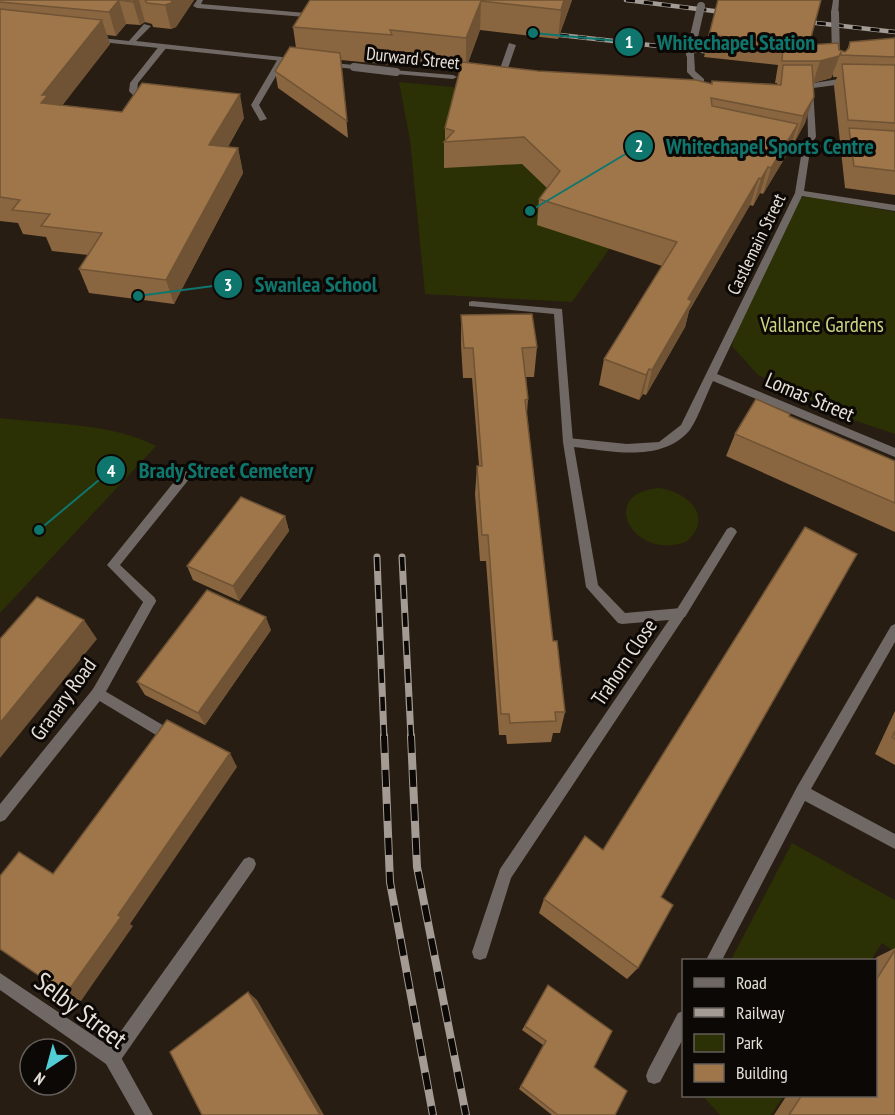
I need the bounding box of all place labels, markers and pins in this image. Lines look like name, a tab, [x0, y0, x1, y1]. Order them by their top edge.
callout: Whitechapel Station	[614, 22, 827, 62]
callout: Whitechapel Sports Centre	[624, 126, 886, 166]
callout: Swanlea School	[213, 264, 389, 304]
callout: Brady Street Cemetery	[96, 450, 326, 490]

